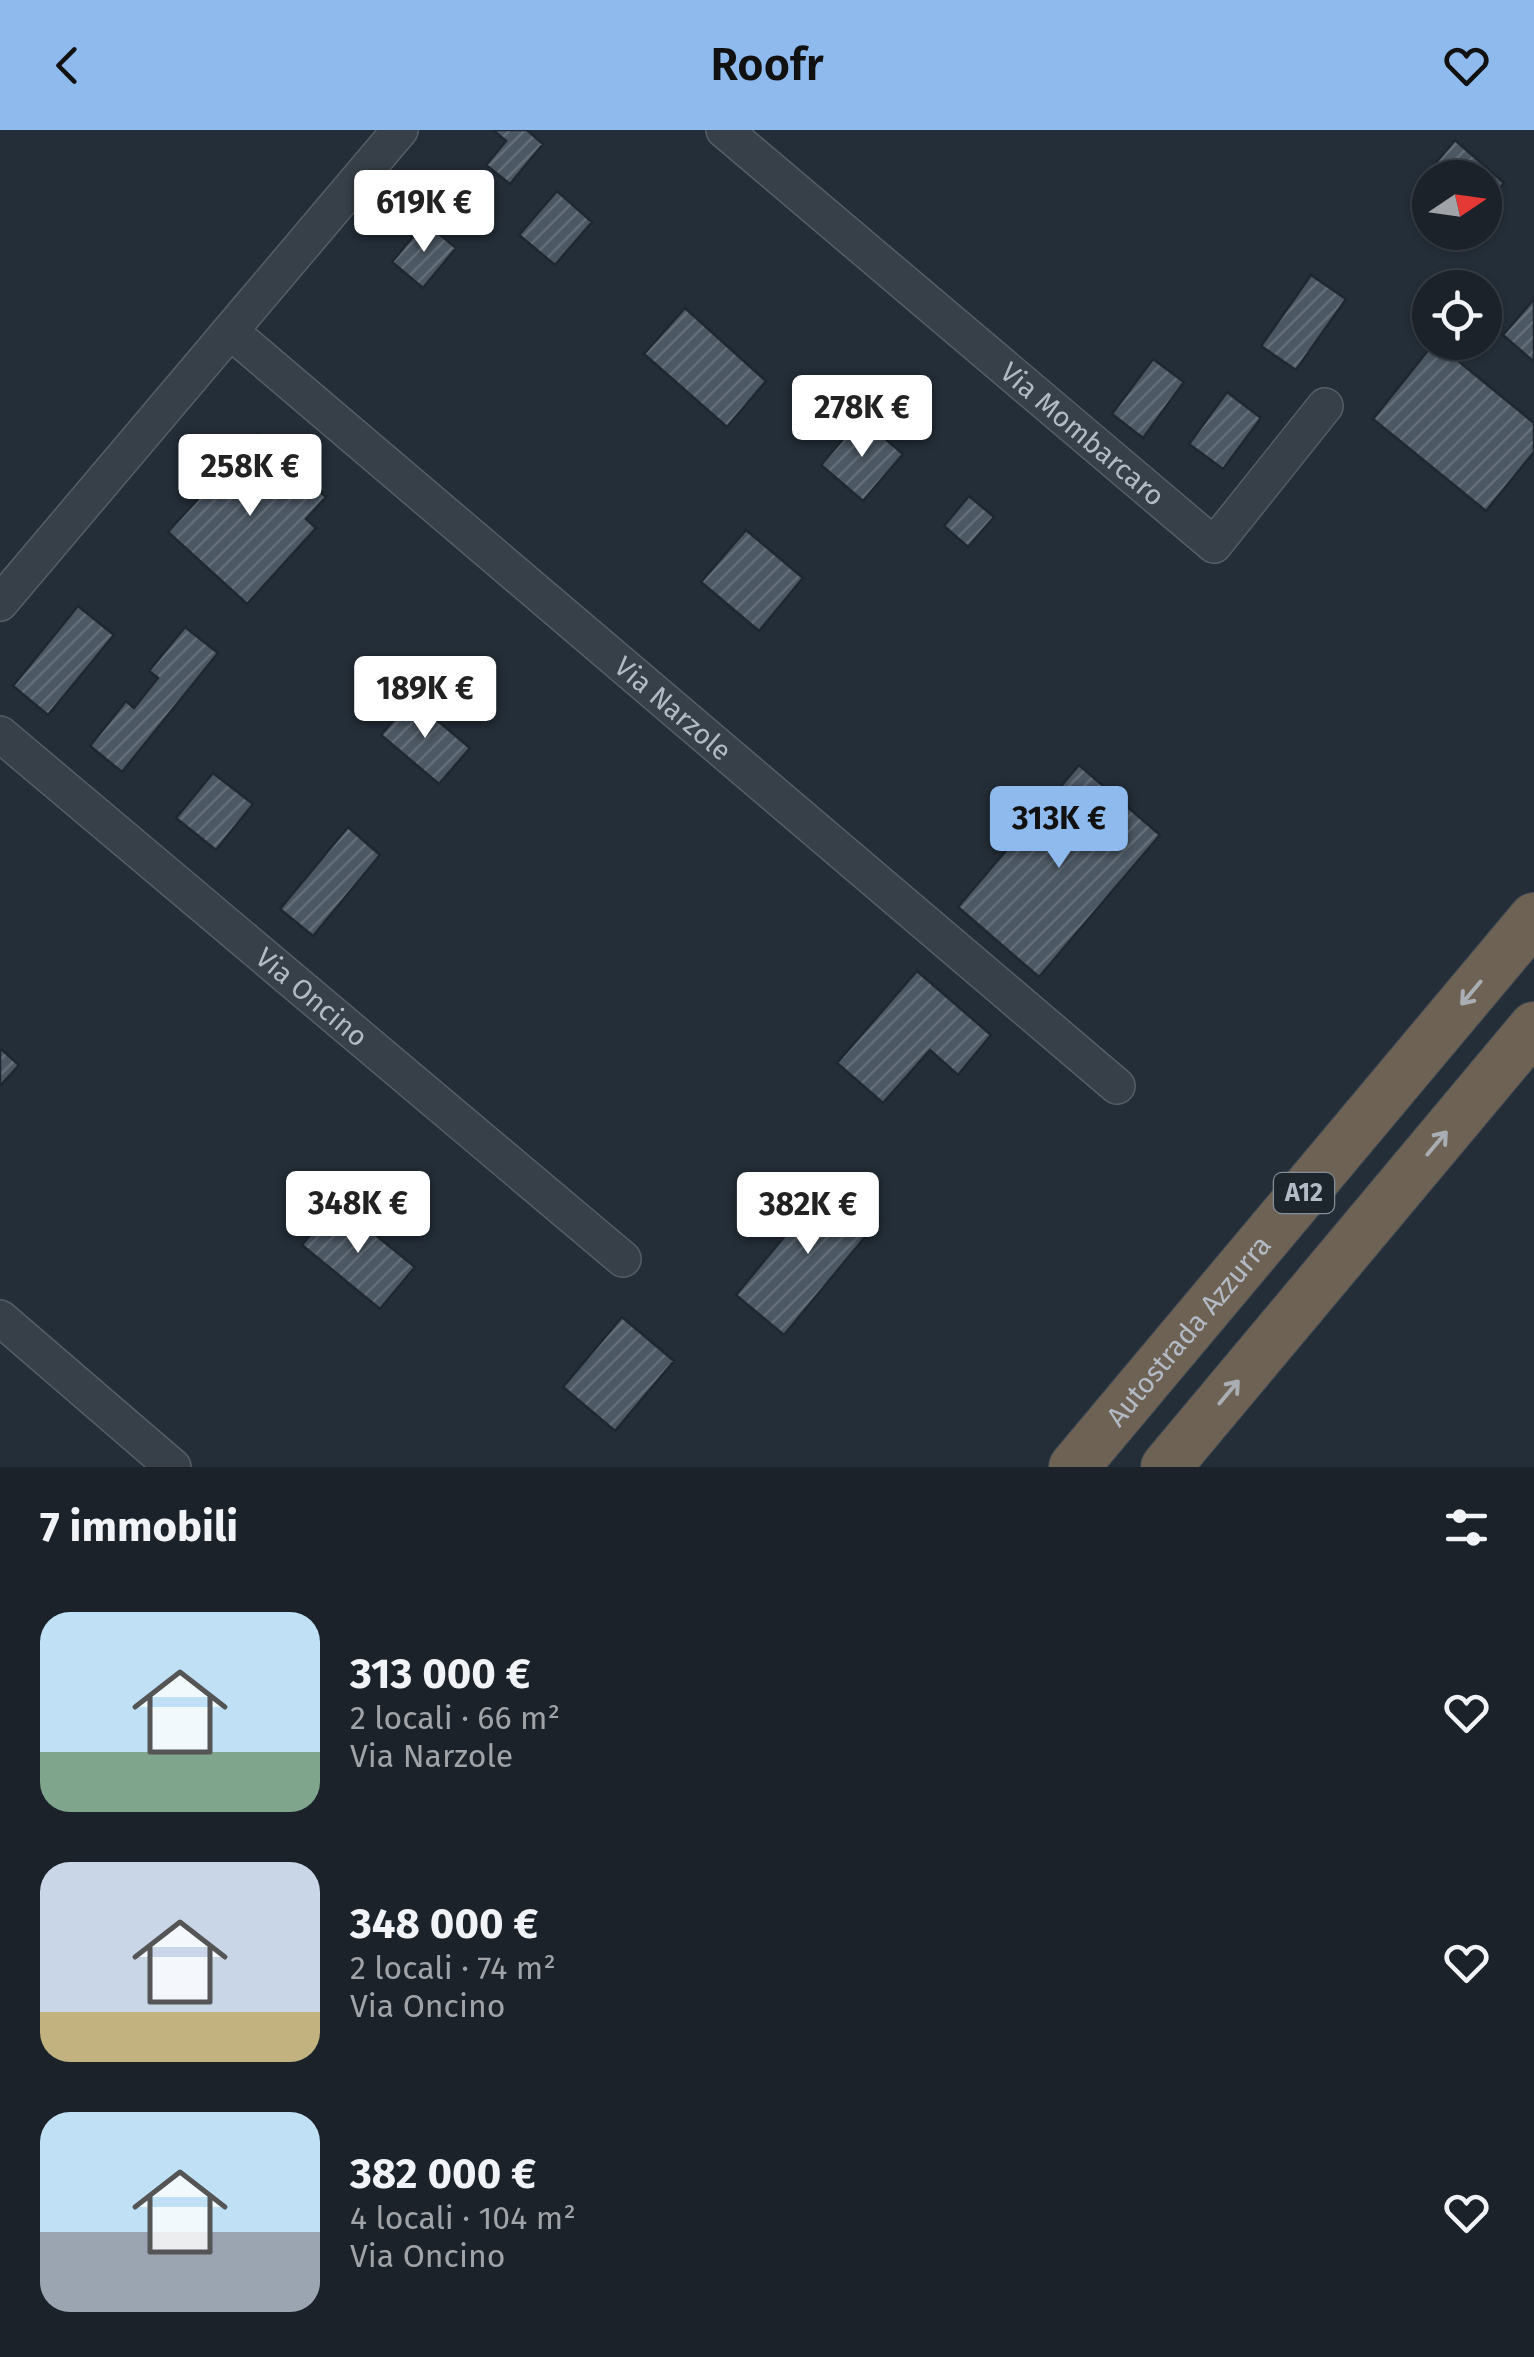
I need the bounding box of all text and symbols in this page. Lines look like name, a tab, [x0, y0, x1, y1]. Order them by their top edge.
icon: back	[40, 38, 95, 93]
text: Roofr	[710, 38, 824, 92]
icon: heart	[1439, 38, 1494, 93]
north arrow	[1412, 160, 1502, 250]
map controls	[1412, 160, 1502, 360]
pin: 619K €	[343, 170, 505, 255]
text: 619K €	[376, 183, 472, 221]
button: locate	[1412, 270, 1502, 360]
street label: Via Mombarcaro	[994, 355, 1171, 512]
pin: 278K €	[781, 375, 943, 460]
text: 278K €	[814, 388, 910, 426]
pin: 258K €	[169, 434, 331, 519]
text: 258K €	[200, 447, 300, 485]
street label: Via Narzole	[608, 649, 738, 767]
pin: 189K €	[344, 656, 506, 741]
text: 189K €	[376, 669, 474, 707]
pin: 313K €	[978, 786, 1140, 871]
text: 313K €	[1012, 799, 1106, 837]
street label: Via Oncino	[249, 940, 375, 1053]
one-way arrow	[1461, 980, 1483, 1006]
one-way arrow	[1426, 1130, 1448, 1156]
pin: 348K €	[277, 1171, 439, 1256]
pin: 382K €	[727, 1172, 889, 1257]
road number: A12	[1274, 1173, 1334, 1213]
text: 348K €	[308, 1184, 408, 1222]
text: 382K €	[759, 1185, 857, 1223]
street label: Autostrada Azzurra	[1099, 1229, 1278, 1433]
one-way arrow	[1218, 1380, 1240, 1406]
icon: filters	[1439, 1500, 1494, 1555]
text: 7 immobili	[40, 1502, 238, 1552]
text: 313 000 €	[350, 1649, 531, 1699]
icon: home	[120, 1652, 240, 1772]
icon: heart	[1439, 1685, 1494, 1740]
text: 2 locali · 66 m²	[350, 1699, 560, 1737]
text: Via Narzole	[350, 1737, 513, 1775]
text: 348 000 €	[350, 1899, 538, 1949]
icon: home	[120, 1902, 240, 2022]
icon: heart	[1439, 1935, 1494, 1990]
text: 2 locali · 74 m²	[350, 1949, 556, 1987]
text: Via Oncino	[350, 1987, 505, 2025]
text: 382 000 €	[350, 2149, 536, 2199]
icon: home	[120, 2152, 240, 2272]
icon: heart	[1439, 2185, 1494, 2240]
text: 4 locali · 104 m²	[350, 2199, 576, 2237]
text: Via Oncino	[350, 2237, 505, 2275]

